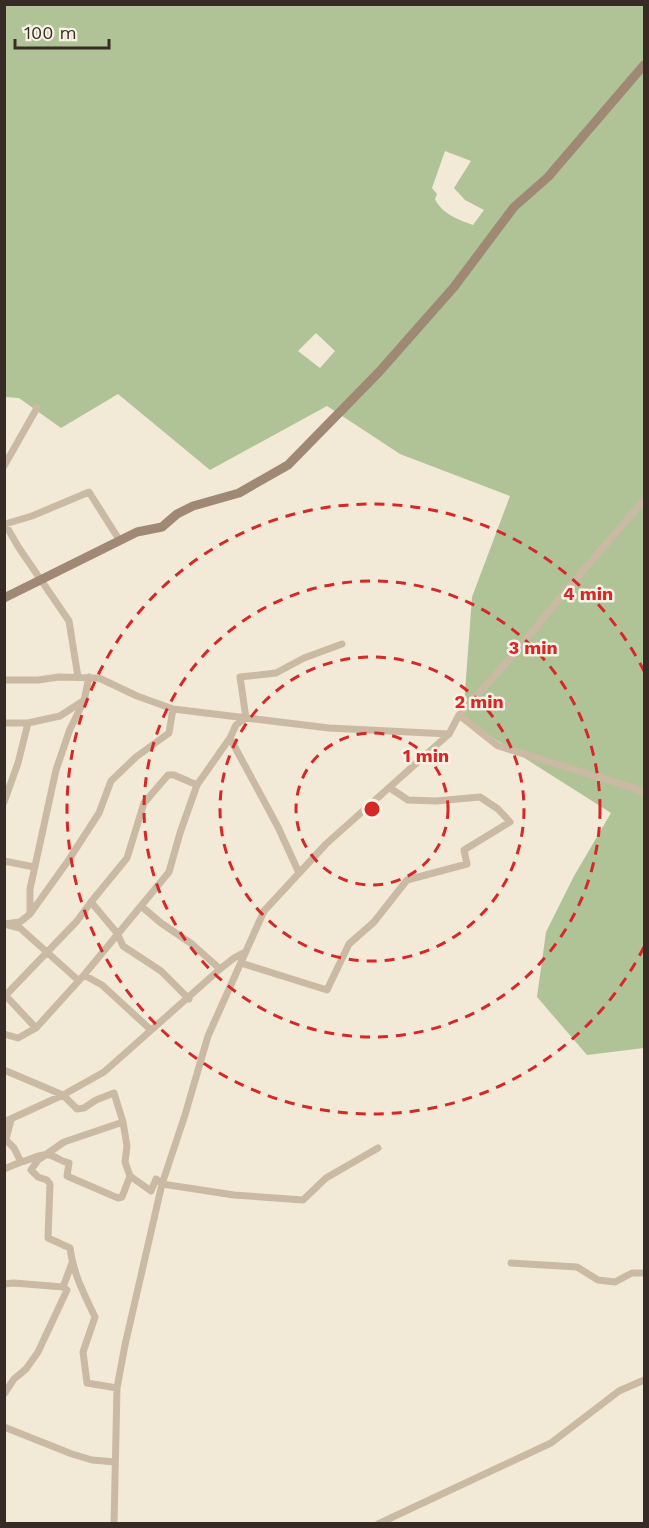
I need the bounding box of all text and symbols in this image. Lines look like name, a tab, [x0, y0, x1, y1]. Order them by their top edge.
scale bar	[15, 12, 110, 50]
text: 100 m	[24, 22, 77, 43]
text: 4 min	[563, 583, 613, 604]
text: 3 min	[508, 637, 558, 658]
text: 2 min	[454, 691, 504, 712]
text: 1 min	[403, 745, 449, 766]
centre of rings	[362, 799, 382, 819]

